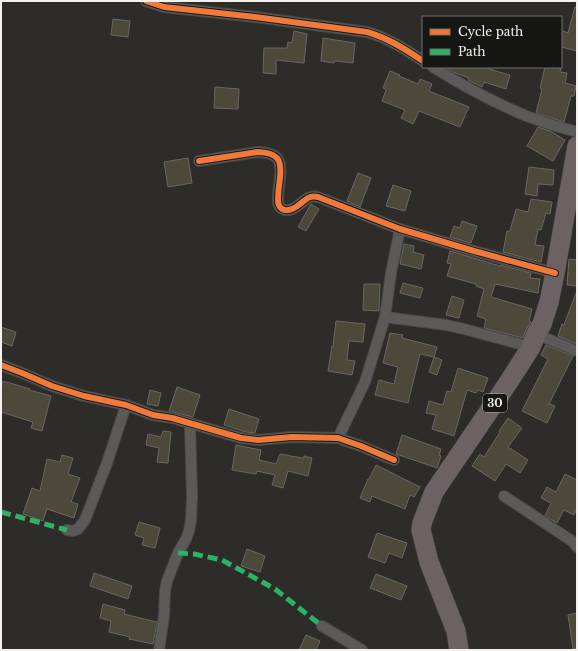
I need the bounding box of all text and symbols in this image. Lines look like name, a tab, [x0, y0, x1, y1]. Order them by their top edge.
legend	[422, 16, 562, 68]
text: Cycle path	[458, 24, 523, 39]
text: Path	[458, 44, 486, 59]
road number: 30	[483, 394, 507, 412]

